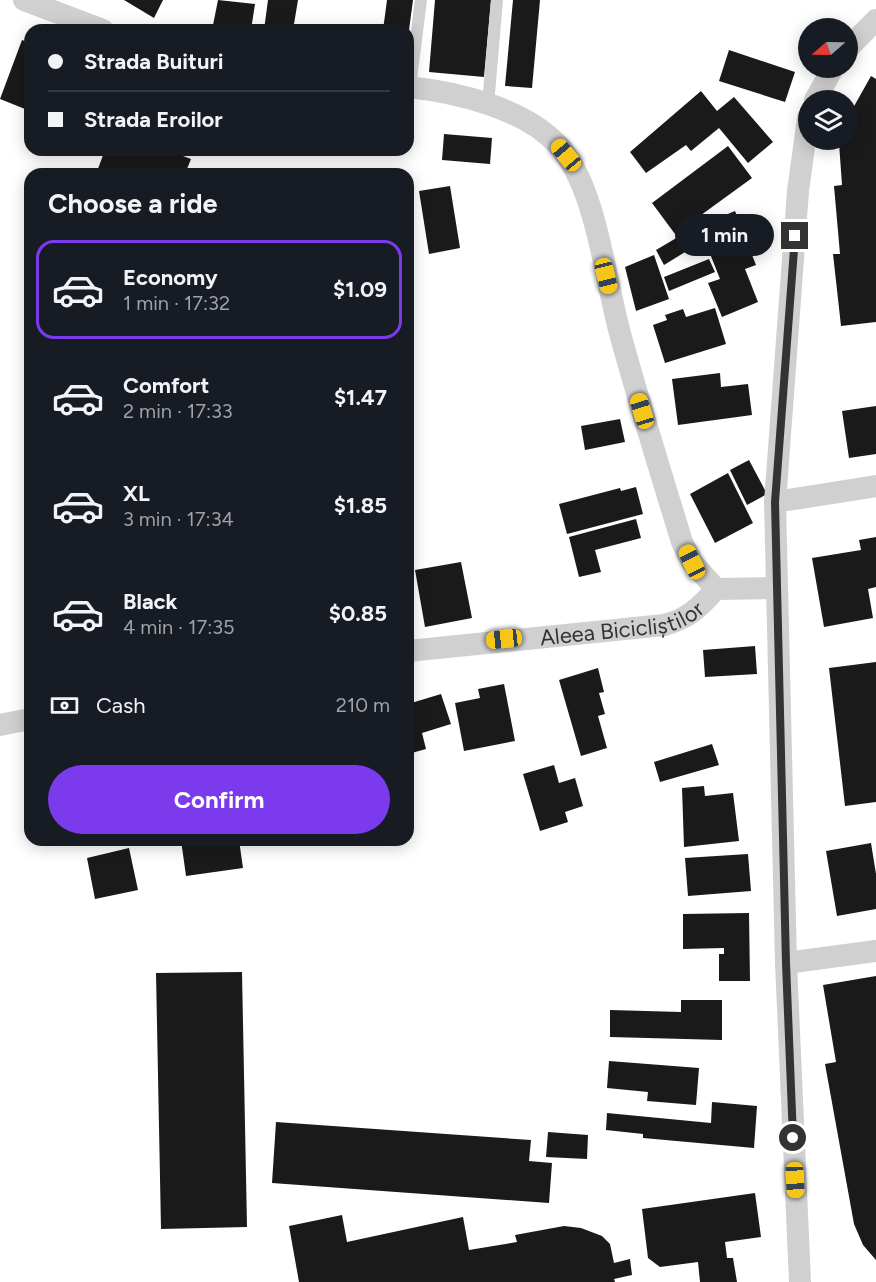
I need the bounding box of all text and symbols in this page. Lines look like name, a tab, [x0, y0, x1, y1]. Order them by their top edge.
north arrow	[798, 18, 858, 78]
map controls	[798, 18, 858, 150]
text: Strada Buituri	[84, 48, 223, 75]
button: layers	[798, 90, 858, 150]
text: Strada Eroilor	[84, 106, 223, 133]
car	[548, 135, 584, 175]
text: Choose a ride	[48, 187, 217, 220]
callout: 1 min	[675, 215, 774, 257]
route end	[781, 222, 808, 249]
text: 1 min	[701, 223, 748, 247]
car	[593, 256, 619, 296]
icon: car	[51, 263, 105, 317]
text: Economy	[123, 264, 218, 291]
text: $1.09	[333, 276, 387, 303]
text: 1 min · 17:32	[123, 291, 230, 315]
icon: car	[51, 371, 105, 425]
text: Comfort	[123, 372, 209, 399]
text: $1.47	[334, 384, 387, 411]
car	[628, 391, 656, 431]
text: 2 min · 17:33	[123, 399, 233, 423]
icon: car	[51, 479, 105, 533]
text: XL	[123, 480, 150, 507]
text: $1.85	[334, 492, 387, 519]
text: 3 min · 17:34	[123, 507, 234, 531]
car	[676, 542, 708, 582]
icon: car	[51, 587, 105, 641]
text: Black	[123, 588, 177, 615]
street label: Aleea Bicicliștilor	[539, 595, 710, 651]
text: $0.85	[329, 600, 387, 627]
text: 4 min · 17:35	[123, 615, 235, 639]
car	[485, 628, 523, 650]
icon: cash	[48, 689, 81, 722]
text: Cash	[96, 692, 146, 719]
text: 210 m	[336, 693, 390, 717]
button: Confirm	[48, 765, 390, 834]
route start	[779, 1124, 806, 1151]
car	[785, 1162, 805, 1198]

